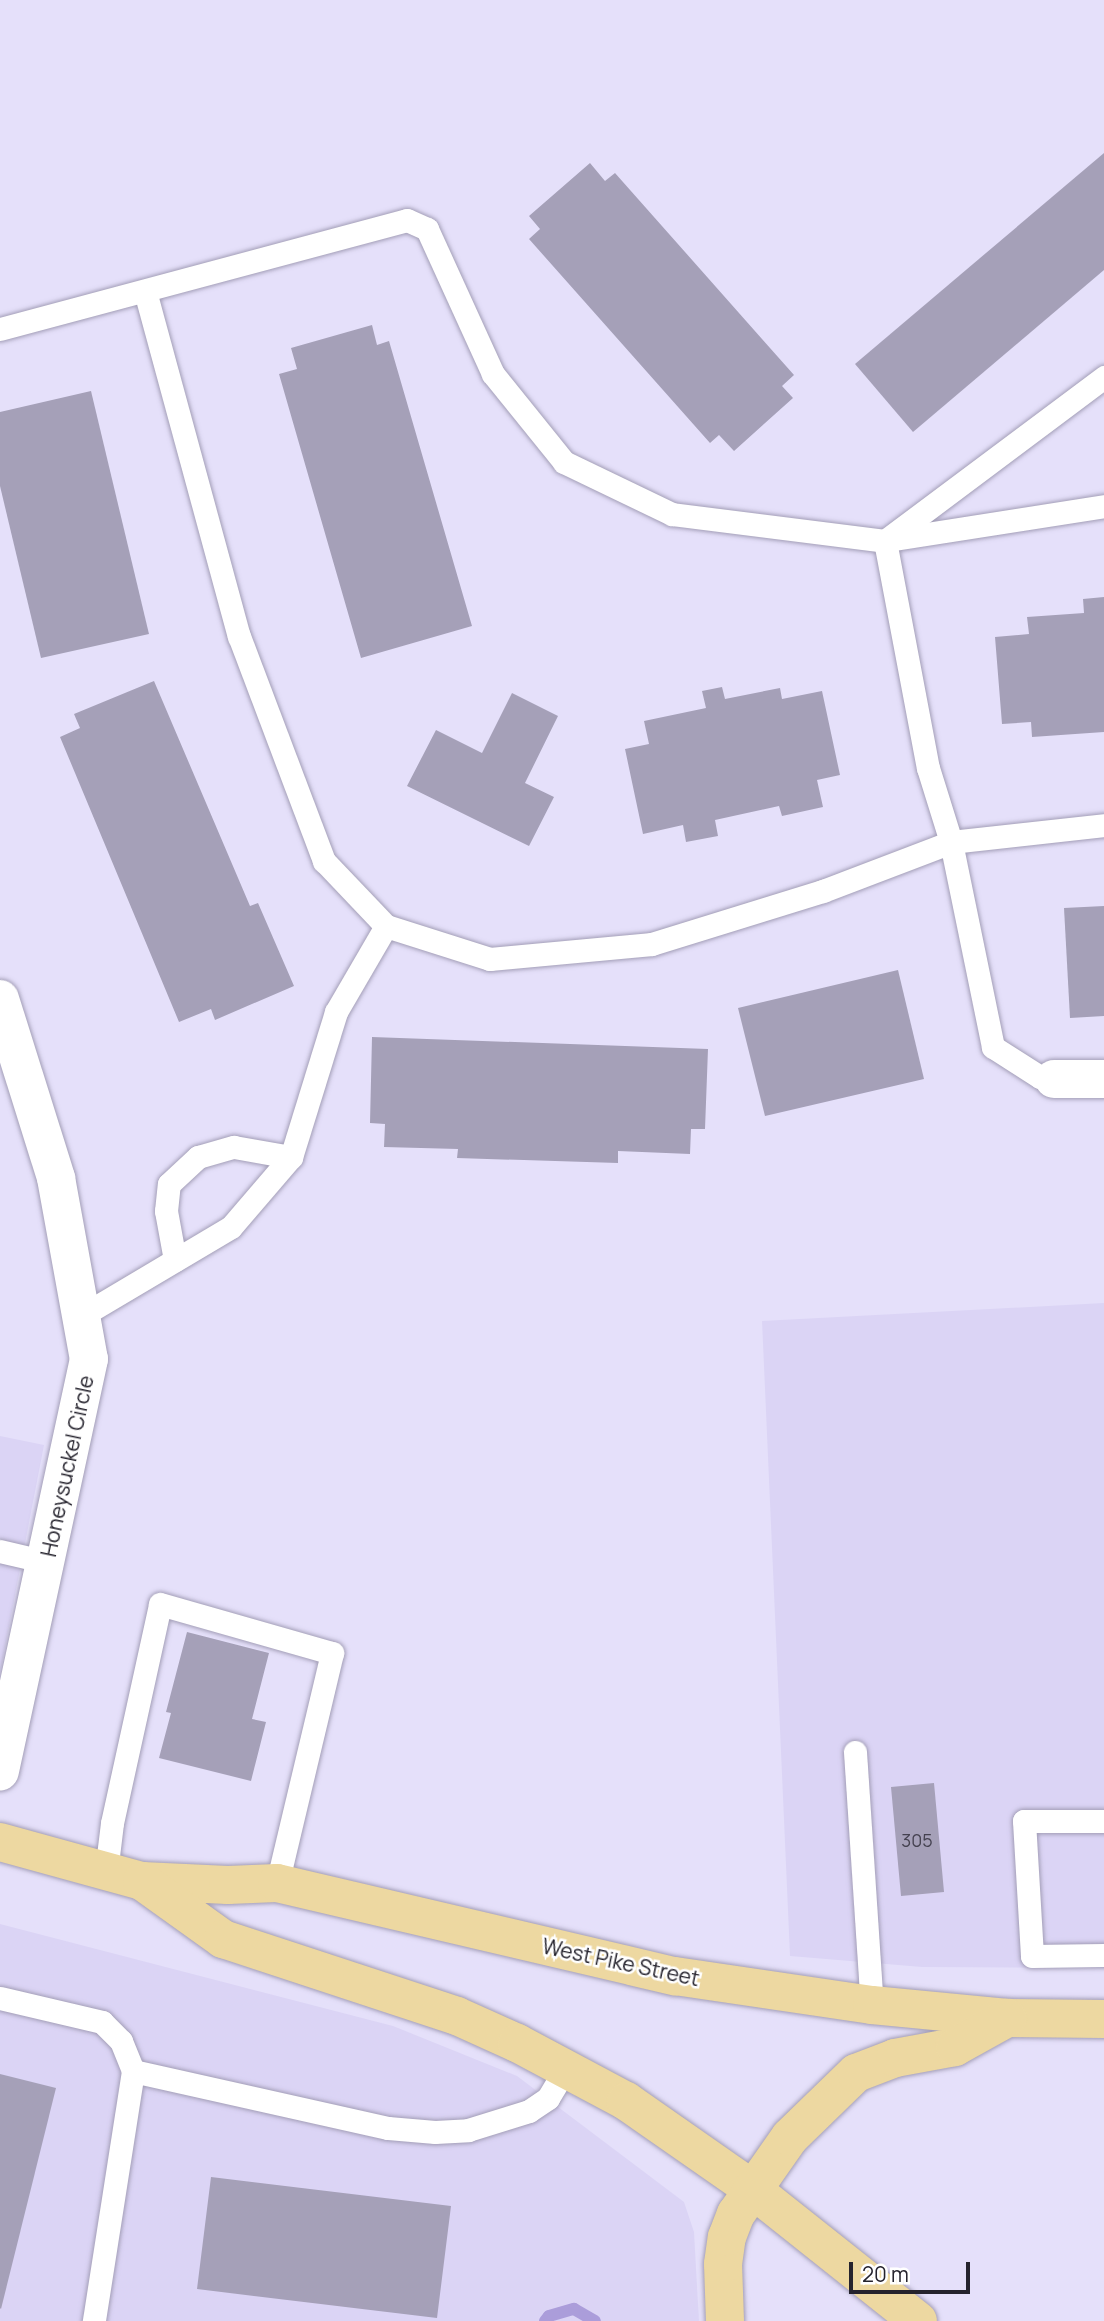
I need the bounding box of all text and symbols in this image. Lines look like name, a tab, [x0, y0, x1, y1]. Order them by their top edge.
street label: Honeysuckel Circle	[35, 1373, 99, 1559]
house number: 305	[901, 1829, 933, 1851]
street label: West Pike Street	[540, 1933, 702, 1991]
scale bar	[852, 2248, 973, 2292]
text: 20 m	[862, 2260, 909, 2288]

